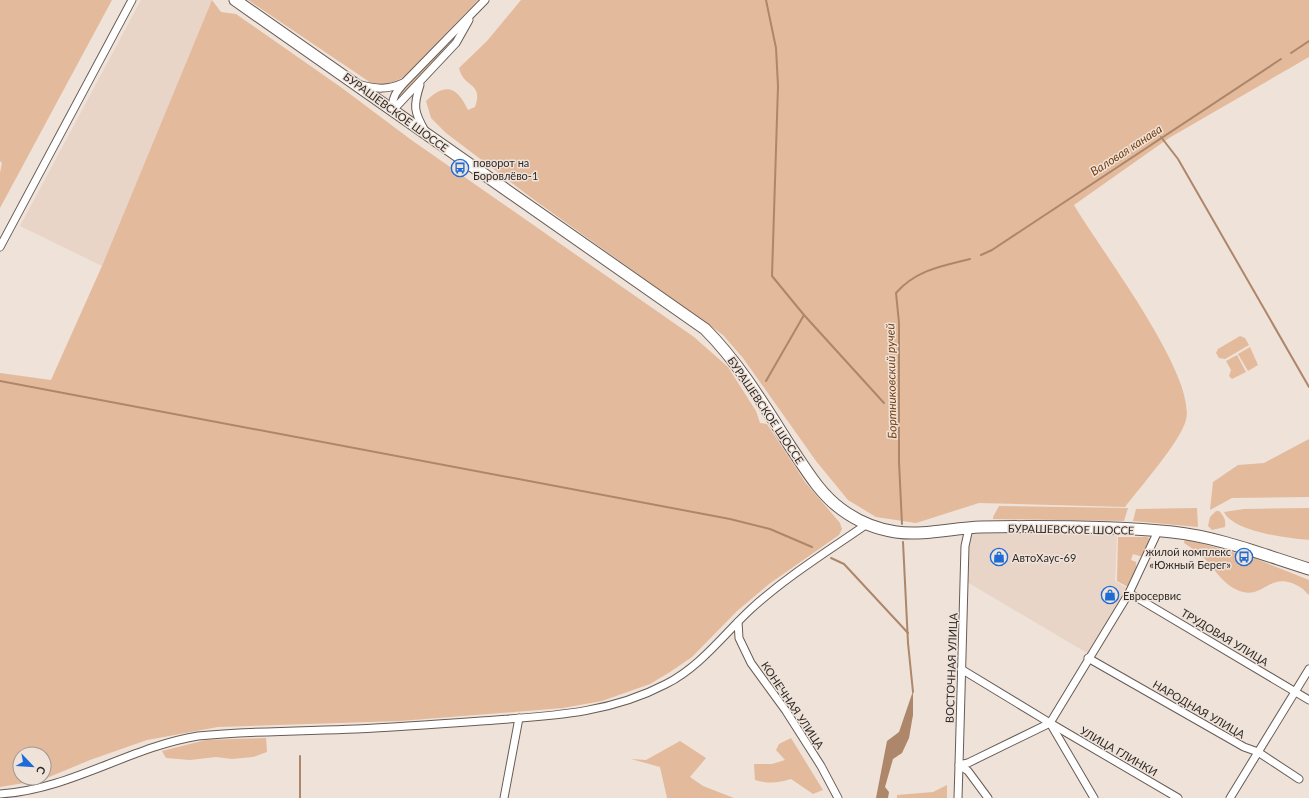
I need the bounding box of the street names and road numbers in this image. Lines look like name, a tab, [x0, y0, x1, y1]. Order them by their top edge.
street label: БУРАШЕВСКОЕ ШОССЕ	[341, 70, 451, 154]
street label: БУРАШЕВСКОЕ ШОССЕ	[725, 354, 807, 466]
street label: БУРАШЕВСКОЕ ШОССЕ	[1008, 521, 1134, 537]
street label: ТРУДОВАЯ УЛИЦА	[1179, 606, 1272, 669]
street label: ВОСТОЧНАЯ УЛИЦА	[943, 612, 959, 723]
street label: КОНЕЧНАЯ УЛИЦА	[759, 659, 827, 752]
street label: НАРОДНАЯ УЛИЦА	[1151, 677, 1248, 741]
street label: УЛИЦА ГЛИНКИ	[1078, 724, 1160, 778]

